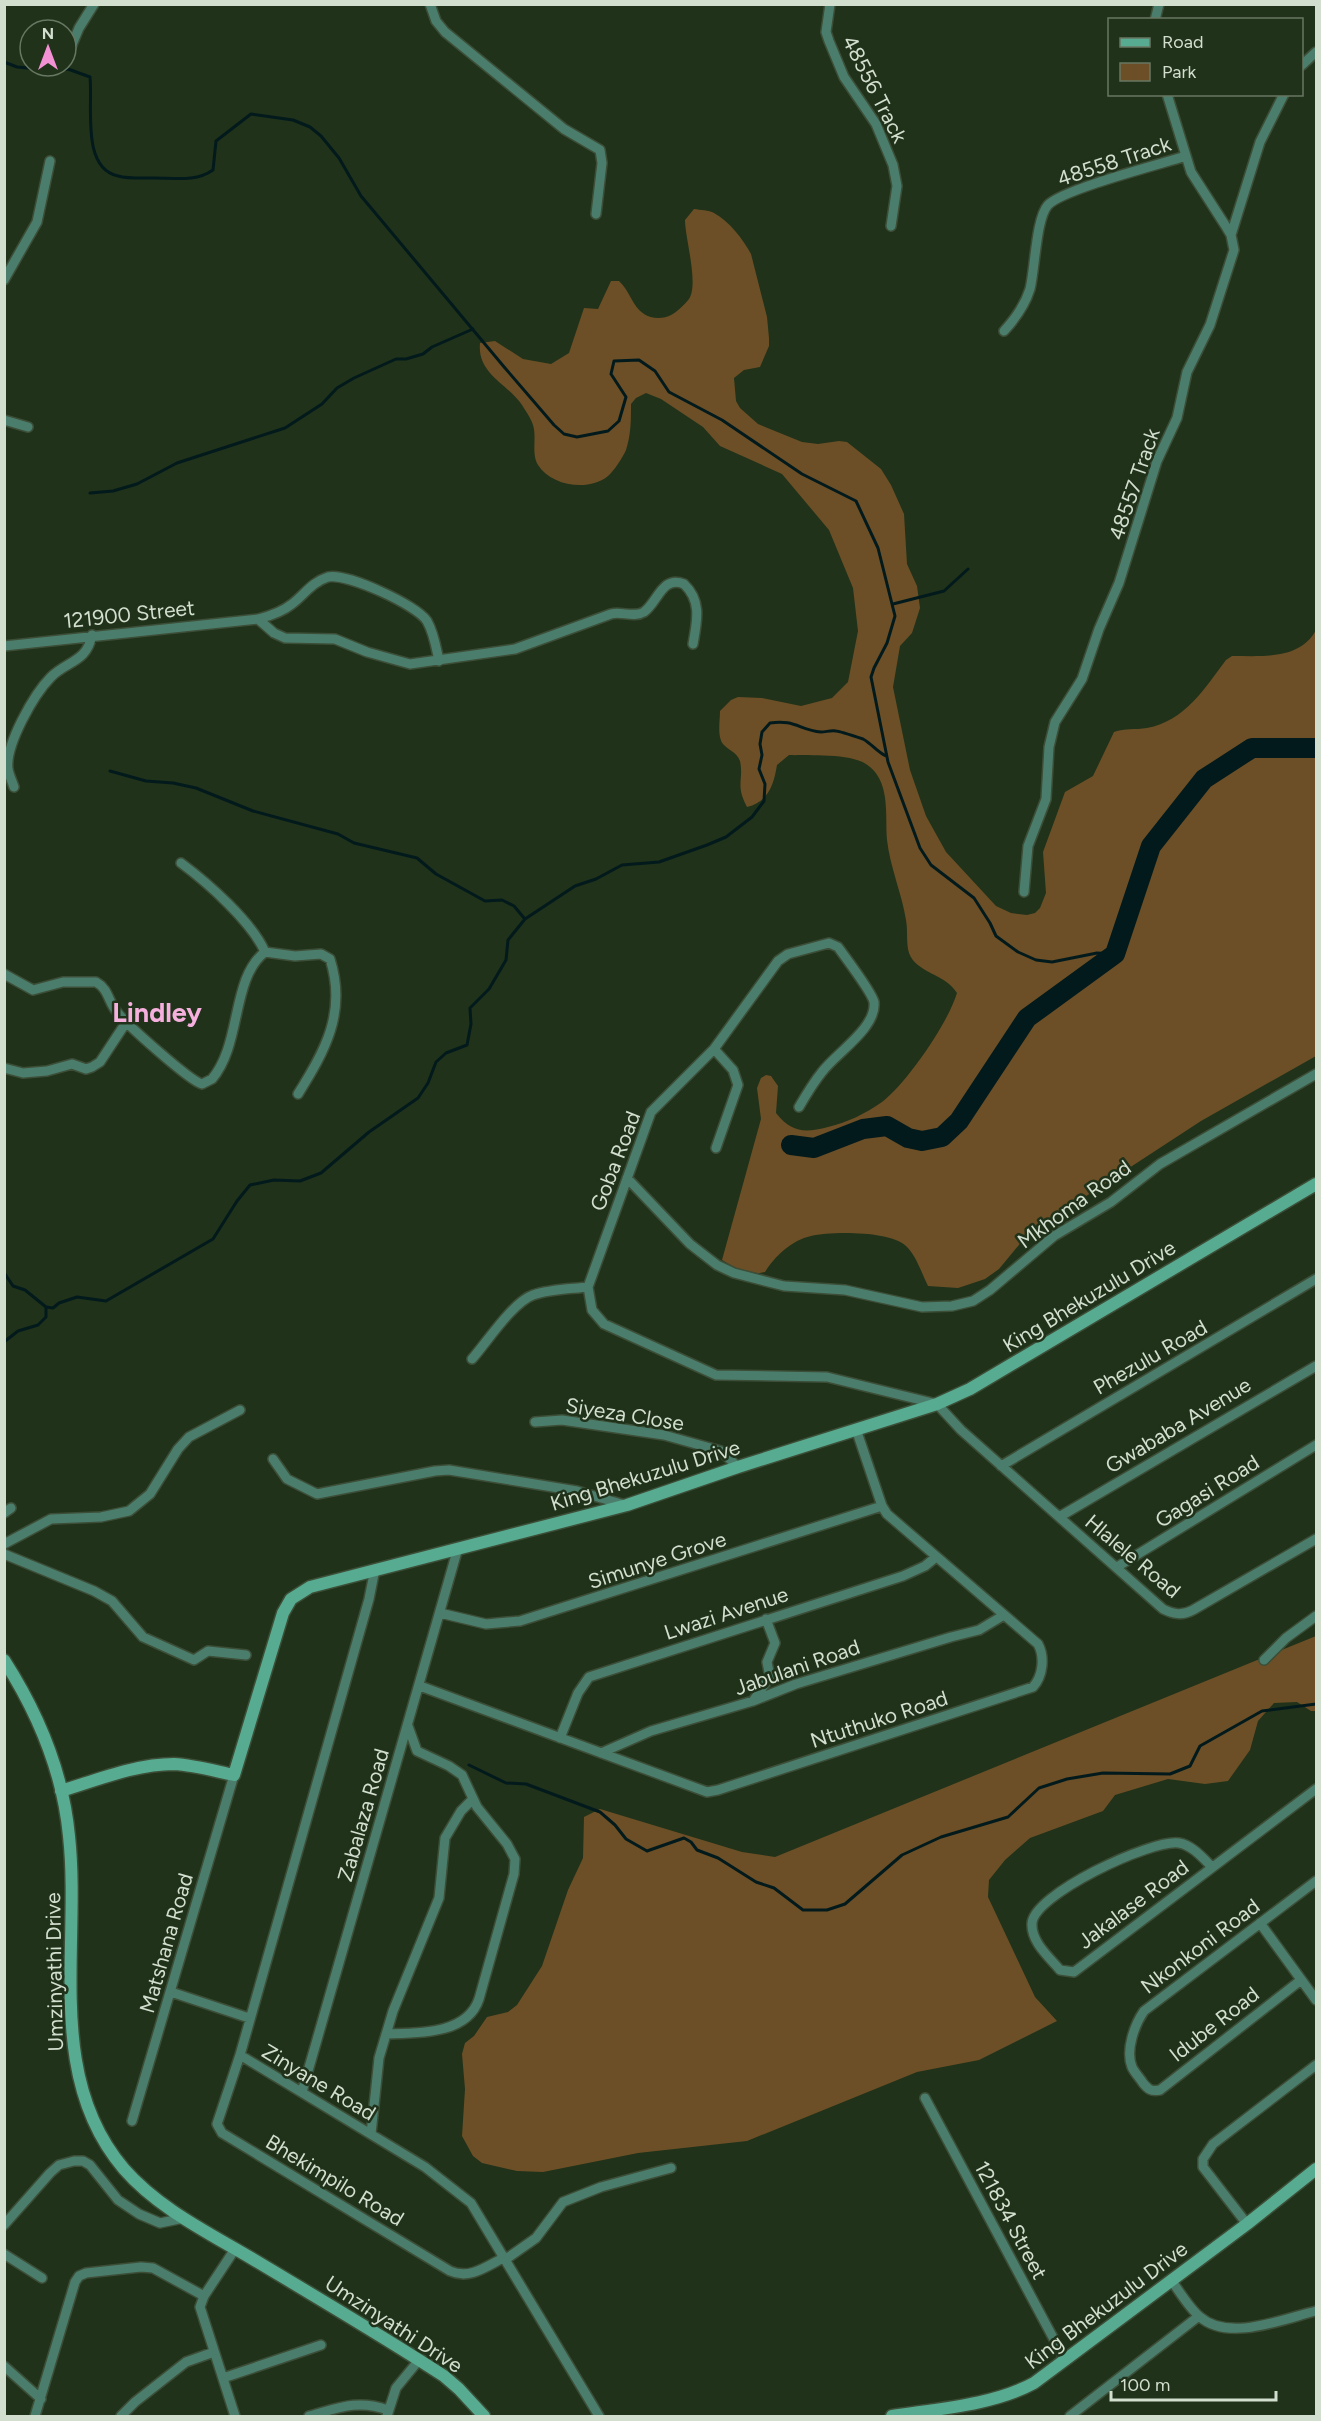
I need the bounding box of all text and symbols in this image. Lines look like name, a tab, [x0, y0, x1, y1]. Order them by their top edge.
north arrow	[18, 18, 78, 78]
legend	[1108, 18, 1303, 96]
text: N	[42, 24, 54, 43]
street label: 48556 Track	[837, 31, 913, 148]
text: Road	[1162, 31, 1203, 53]
text: Park	[1162, 61, 1197, 83]
street label: 48558 Track	[1054, 131, 1175, 191]
street label: 48557 Track	[1103, 424, 1165, 543]
street label: 121900 Street	[62, 595, 196, 633]
district label: Lindley	[112, 996, 202, 1029]
street label: Goba Road	[585, 1108, 645, 1214]
street label: Mkhoma Road	[1012, 1155, 1136, 1253]
street label: King Bhekuzulu Drive	[998, 1235, 1180, 1357]
street label: Phezulu Road	[1089, 1314, 1211, 1400]
street label: Gwababa Avenue	[1101, 1372, 1255, 1478]
street label: Siyeza Close	[564, 1392, 686, 1436]
street label: King Bhekuzulu Drive	[547, 1434, 743, 1516]
street label: Gagasi Road	[1150, 1449, 1264, 1533]
street label: Hlalele Road	[1080, 1509, 1186, 1603]
street label: Simunye Grove	[585, 1526, 729, 1594]
street label: Lwazi Avenue	[661, 1581, 791, 1645]
street label: Jabulani Road	[731, 1634, 863, 1700]
street label: Ntuthuko Road	[807, 1685, 951, 1753]
street label: Zabalaza Road	[332, 1746, 394, 1884]
street label: Jakalase Road	[1073, 1854, 1193, 1954]
street label: Matshana Road	[134, 1870, 198, 2016]
street label: Umzinyathi Drive	[40, 1892, 68, 2052]
street label: Nkonkoni Road	[1136, 1893, 1264, 1999]
street label: Idube Road	[1164, 1981, 1264, 2067]
street label: Zinyane Road	[258, 2038, 380, 2126]
street label: Bhekimpilo Road	[261, 2129, 409, 2231]
street label: 121834 Street	[969, 2157, 1053, 2284]
street label: King Bhekuzulu Drive	[1020, 2236, 1192, 2374]
street label: Umzinyathi Drive	[320, 2270, 468, 2378]
scale bar	[1111, 2364, 1276, 2402]
text: 100 m	[1120, 2374, 1170, 2396]

